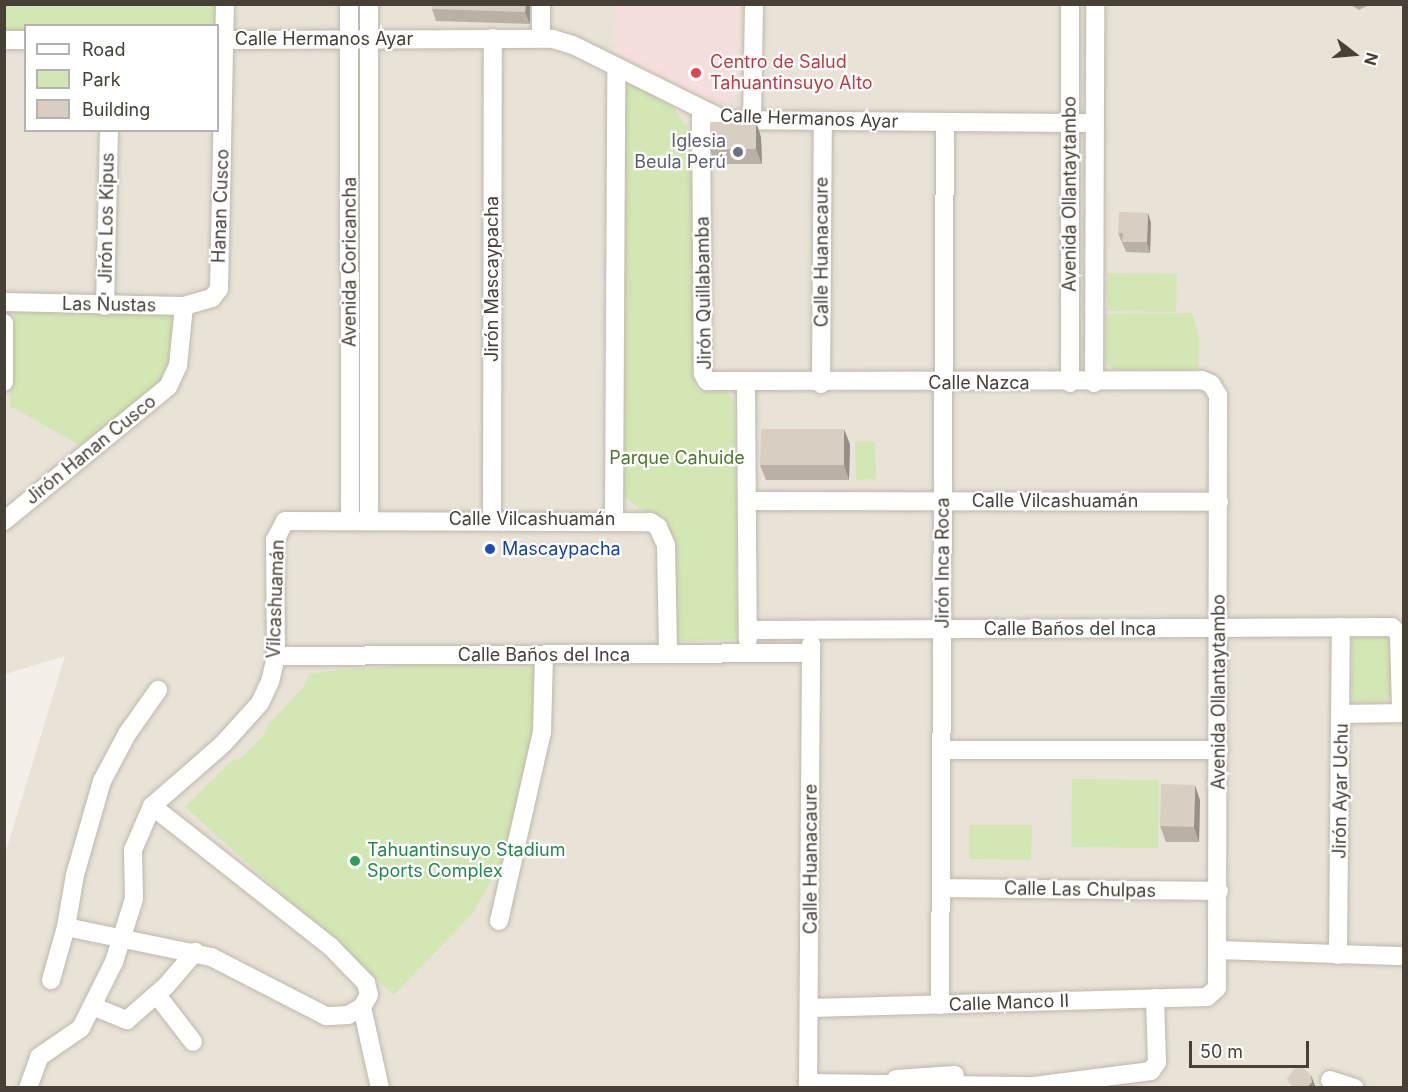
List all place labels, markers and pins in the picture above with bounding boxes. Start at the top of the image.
place label: Centro de Salud Tahuantinsuyo Alto [710,52,873,94]
marker: Centro de Salud Tahuantinsuyo Alto [687,64,705,82]
place label: Iglesia Beula Perú [634,131,726,174]
marker: Iglesia Beula Perú [731,145,745,159]
place label: Mascaypacha [502,538,621,560]
marker: Mascaypacha [483,542,497,556]
place label: Tahuantinsuyo Stadium Sports Complex [367,840,566,882]
marker: Tahuantinsuyo Stadium Sports Complex [348,854,362,868]

